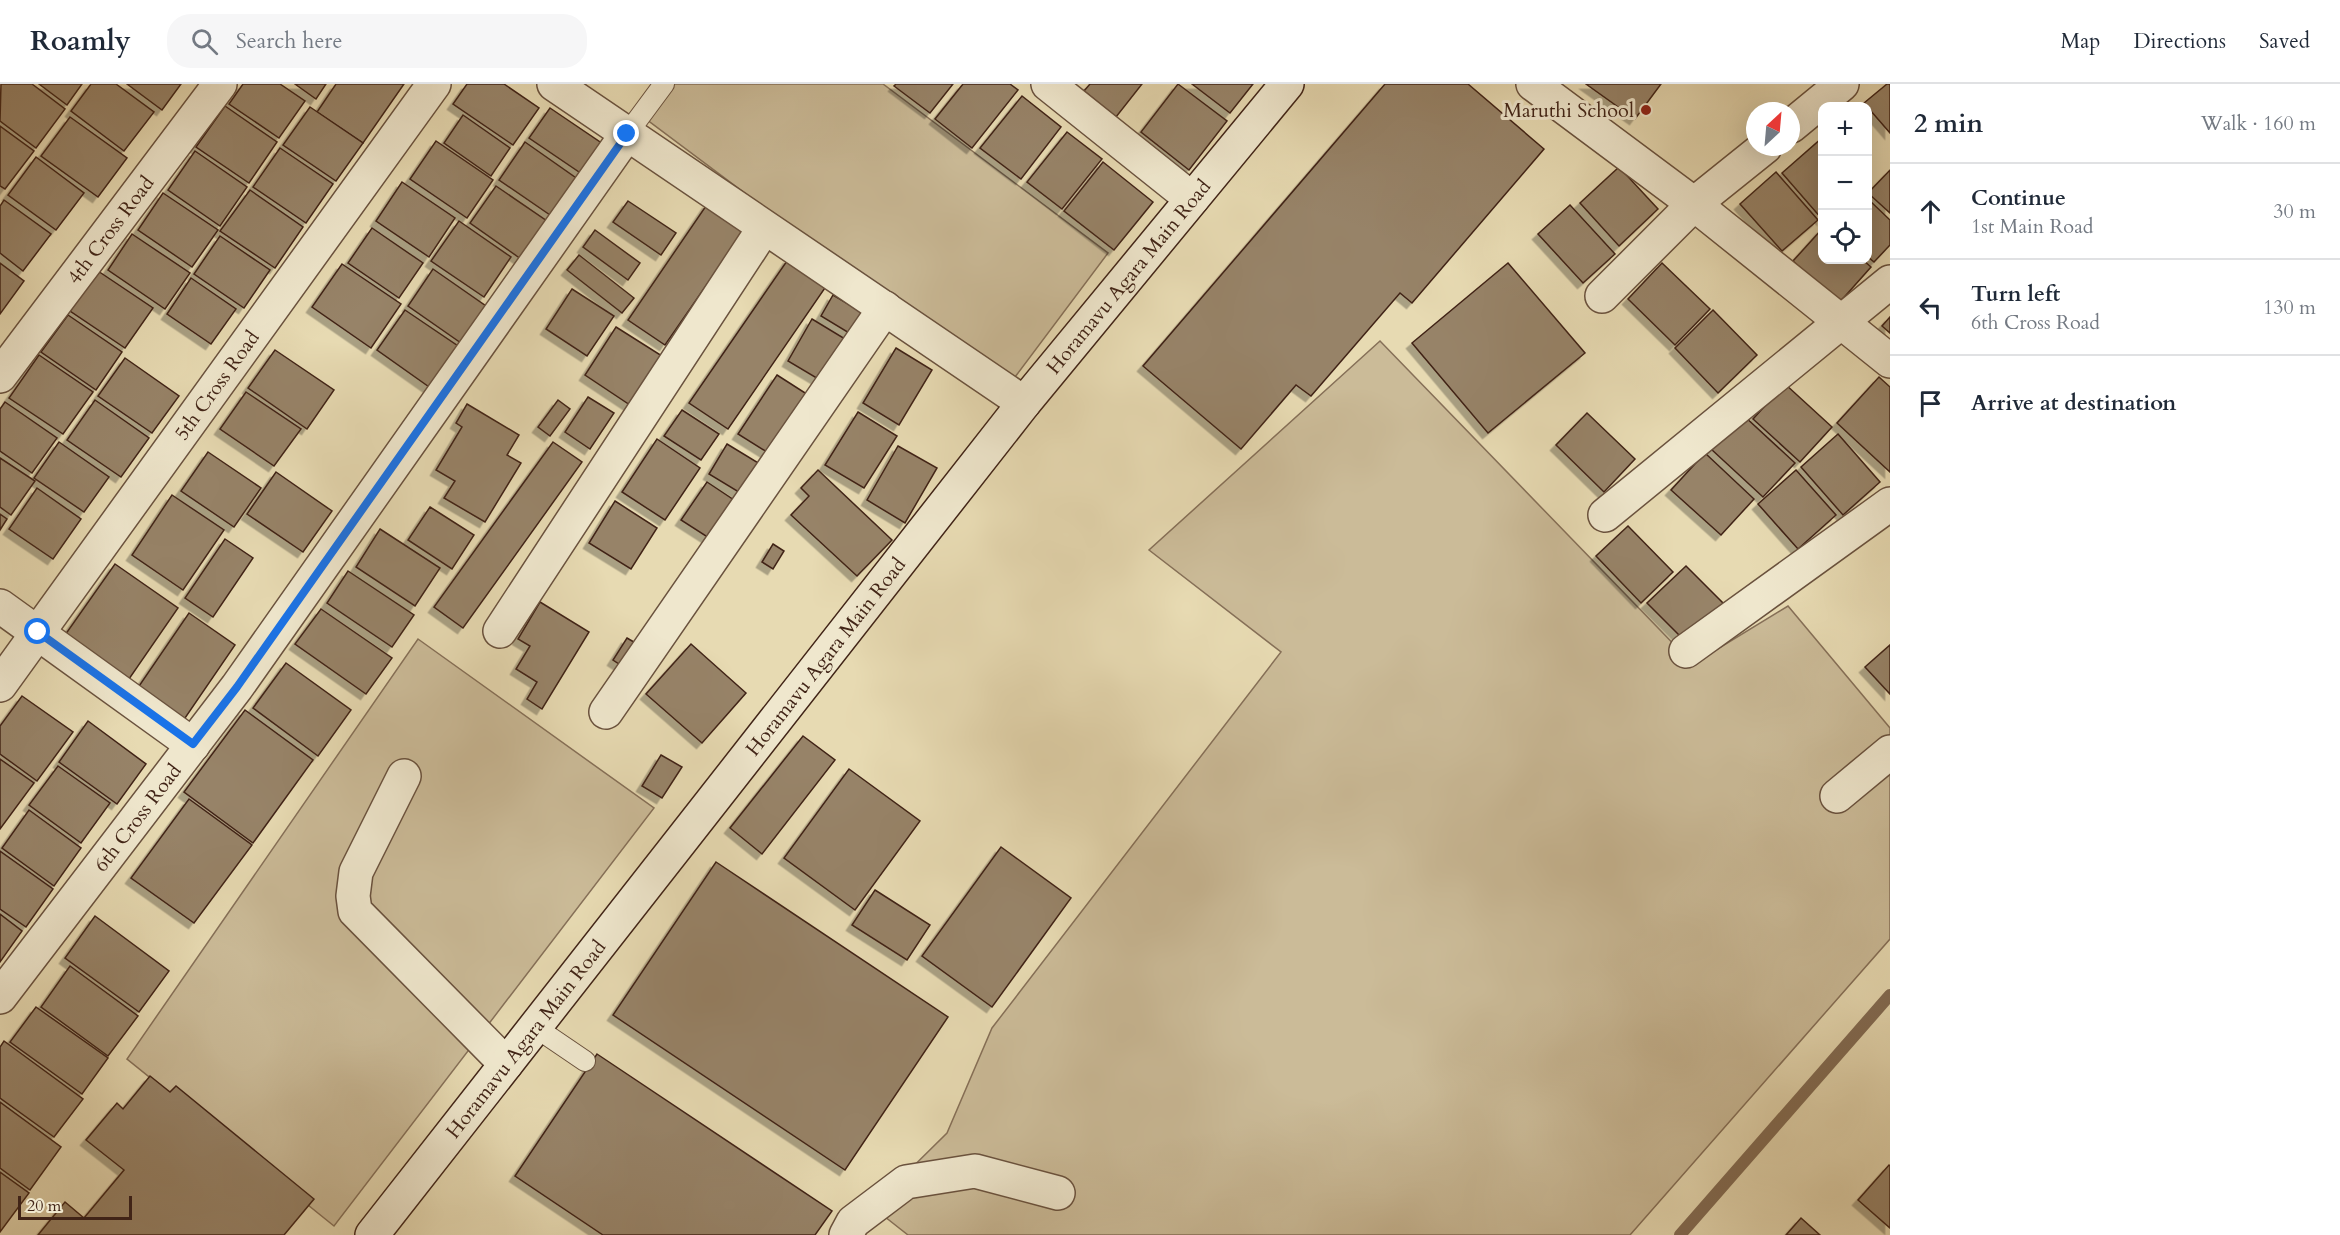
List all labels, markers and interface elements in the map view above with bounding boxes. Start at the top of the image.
search box [167,14,587,68]
text: Roamly [30,22,131,60]
icon: search [188,25,221,58]
text: Search here [236,26,342,56]
text: Map [2060,27,2100,56]
text: Directions [2133,27,2226,56]
text: Saved [2259,27,2310,56]
place label: Maruthi School [1503,97,1634,124]
north arrow [1746,102,1800,156]
map controls [1818,102,1872,264]
button: + [1818,102,1872,156]
marker: Maruthi School [1639,103,1653,117]
text: 2 min [1914,106,1983,141]
text: Walk · 160 m [2201,110,2316,137]
route end [613,120,639,146]
button: − [1818,156,1872,210]
street label: 4th Cross Road [60,170,160,290]
street label: Horamavu Agara Main Road [1040,173,1217,380]
text: Continue [1971,183,2066,213]
icon: ahead [1914,195,1947,228]
text: 30 m [2273,198,2316,225]
button: locate [1818,210,1872,264]
text: 1st Main Road [1971,213,2093,240]
text: Turn left [1971,279,2060,309]
icon: left [1914,291,1947,324]
text: 130 m [2263,294,2316,321]
text: 6th Cross Road [1971,309,2100,336]
street label: 5th Cross Road [168,325,266,445]
icon: arrive [1914,387,1947,420]
text: Arrive at destination [1971,388,2176,418]
street label: Horamavu Agara Main Road [739,552,912,761]
route start [24,618,50,644]
street label: 6th Cross Road [87,758,187,877]
street label: Horamavu Agara Main Road [439,934,612,1144]
scale bar [18,1193,132,1220]
text: 20 m [27,1195,61,1217]

